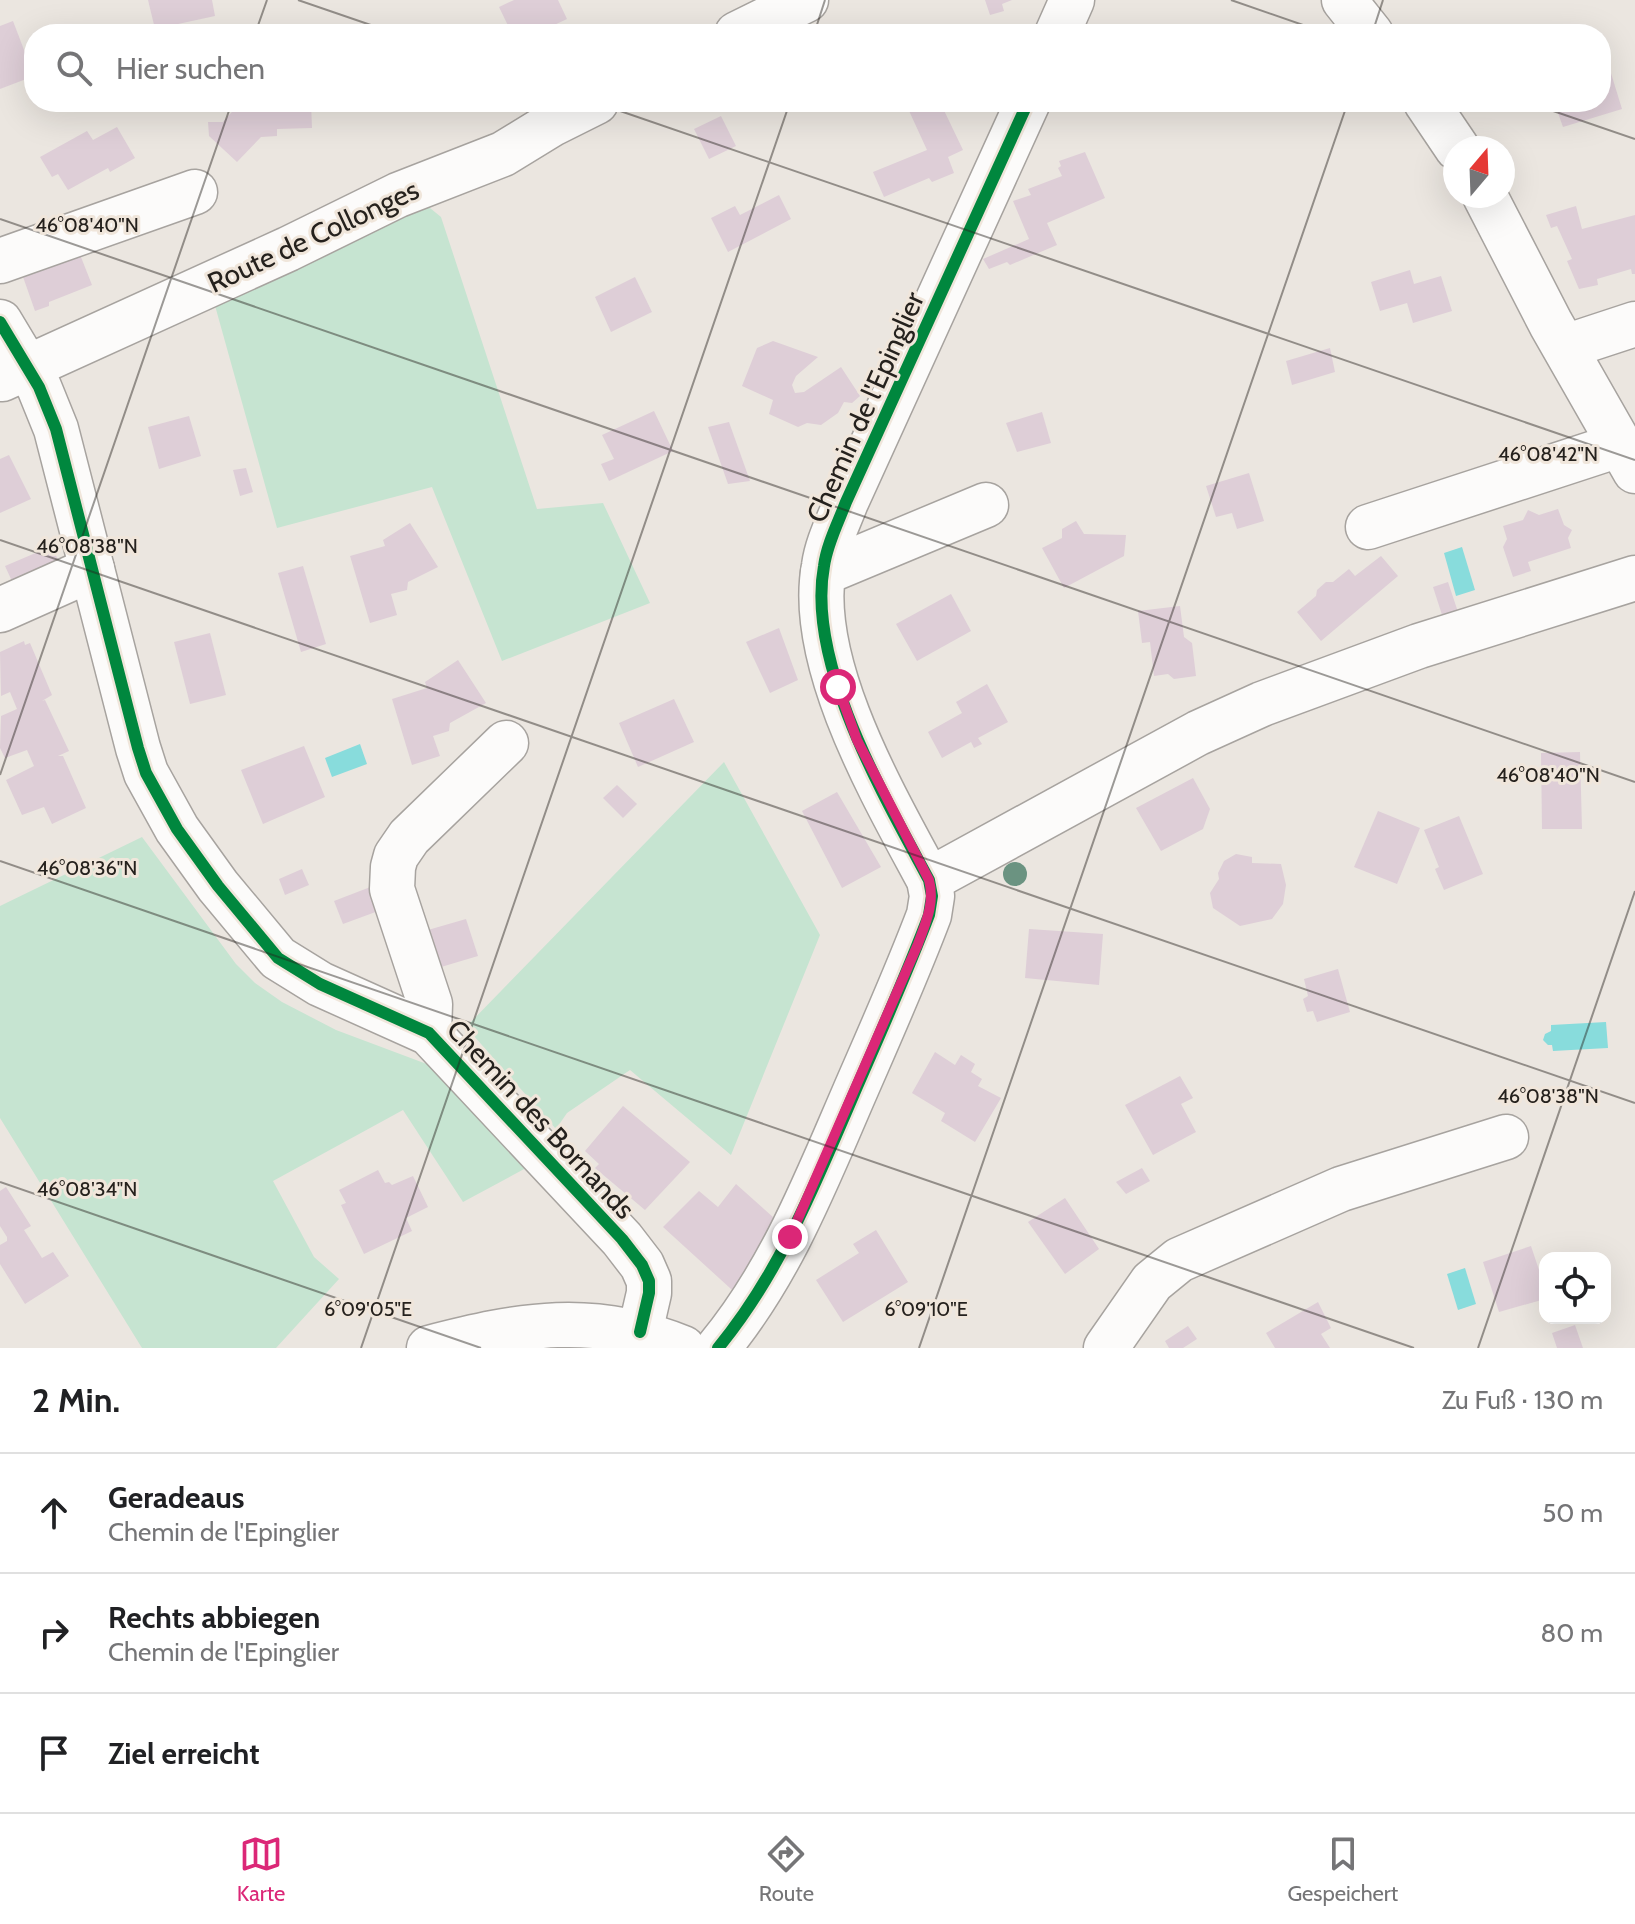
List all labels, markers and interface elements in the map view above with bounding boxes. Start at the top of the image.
search box [24,24,1611,112]
icon: search [52,46,96,90]
text: Hier suchen [116,50,265,87]
north arrow [1443,136,1515,208]
street label: Route de Collonges [202,172,424,300]
text: 46°08'40"N [35,213,139,237]
street label: Chemin de l'Epinglier [799,286,931,528]
text: 46°08'42"N [1498,442,1598,466]
text: 46°08'38"N [36,534,138,558]
route start [820,669,856,705]
text: 46°08'40"N [1496,763,1600,787]
text: 46°08'36"N [37,856,137,880]
street label: Chemin des Bornands [440,1012,642,1226]
text: 46°08'38"N [1497,1084,1599,1108]
text: 46°08'34"N [37,1177,137,1201]
route end [772,1219,808,1255]
map controls [1539,1252,1611,1324]
button: locate [1539,1252,1611,1324]
text: 6°09'05"E [324,1297,412,1321]
text: 6°09'10"E [884,1297,968,1321]
text: 2 Min. [32,1379,120,1421]
text: Zu Fuß · 130 m [1442,1384,1603,1416]
text: Geradeaus [108,1479,245,1516]
icon: ahead [32,1491,76,1535]
text: 50 m [1542,1497,1603,1529]
text: Chemin de l'Epinglier [108,1516,339,1548]
text: Rechts abbiegen [108,1599,320,1636]
icon: right [32,1611,76,1655]
text: 80 m [1540,1617,1603,1649]
text: Chemin de l'Epinglier [108,1636,339,1668]
icon: arrive [32,1731,76,1775]
text: Ziel erreicht [108,1735,259,1772]
tab: Karte [237,1832,285,1907]
tab: Route [759,1832,814,1907]
tab: Gespeichert [1287,1832,1398,1907]

